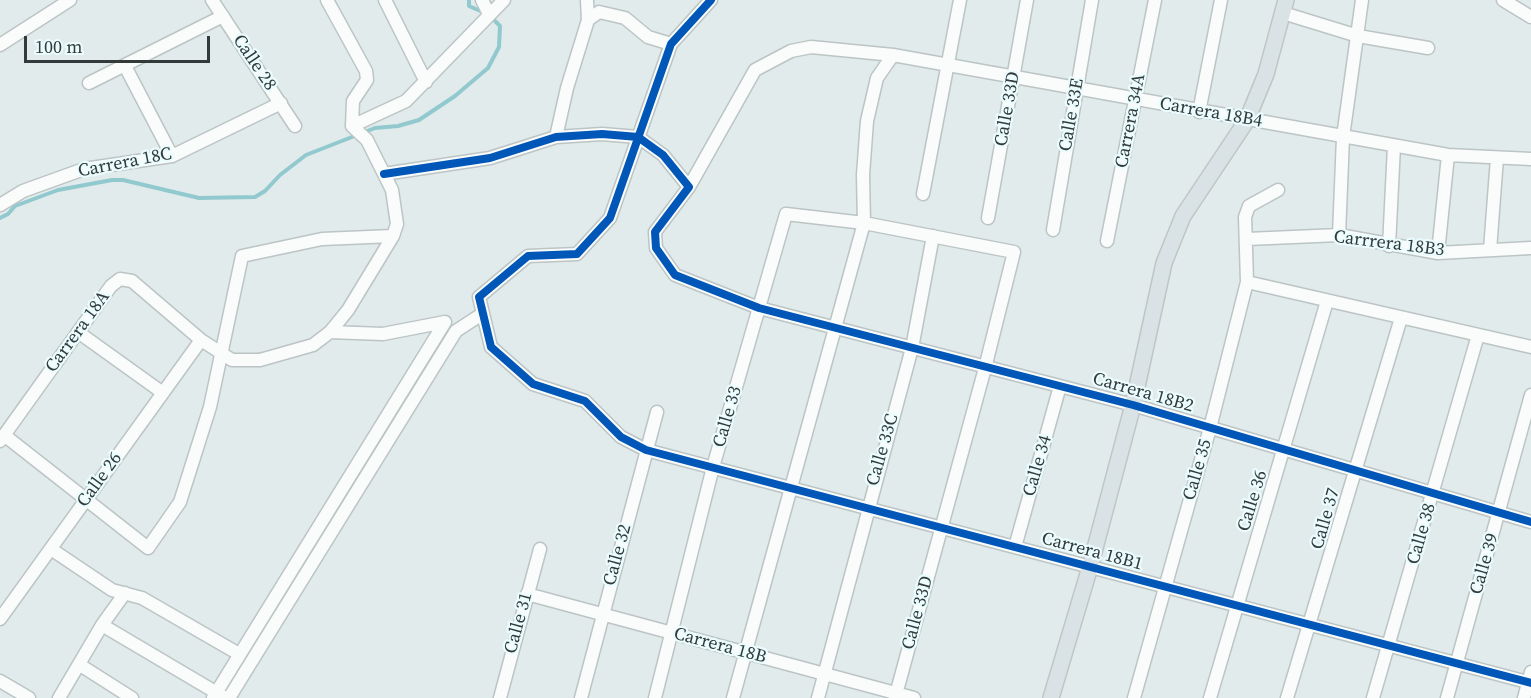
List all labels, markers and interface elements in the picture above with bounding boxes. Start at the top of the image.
scale bar [27,24,213,62]
street label: Calle 28 [228,31,280,95]
text: 100 m [35,34,82,59]
street label: Calle 33D [991,70,1025,148]
street label: Carrera 34A [1111,72,1151,170]
street label: Calle 33E [1055,77,1089,153]
street label: Carrera 18B4 [1158,93,1264,133]
street label: Carrera 18C [76,143,174,183]
street label: Carrrera 18B3 [1332,226,1446,262]
street label: Carrera 18A [41,287,115,377]
street label: Carrera 18B2 [1090,368,1196,418]
street label: Calle 33 [709,384,747,450]
street label: Calle 33C [862,411,904,489]
street label: Calle 34 [1019,433,1057,499]
street label: Calle 35 [1179,437,1217,503]
street label: Calle 26 [73,448,127,512]
street label: Calle 36 [1234,468,1272,534]
street label: Calle 37 [1307,486,1345,552]
street label: Calle 38 [1403,501,1441,567]
street label: Calle 32 [599,522,637,588]
street label: Carrera 18B1 [1039,528,1145,576]
street label: Calle 39 [1466,531,1504,597]
street label: Calle 33D [898,574,938,652]
street label: Calle 31 [500,590,538,656]
street label: Carrera 18B [671,623,769,669]

